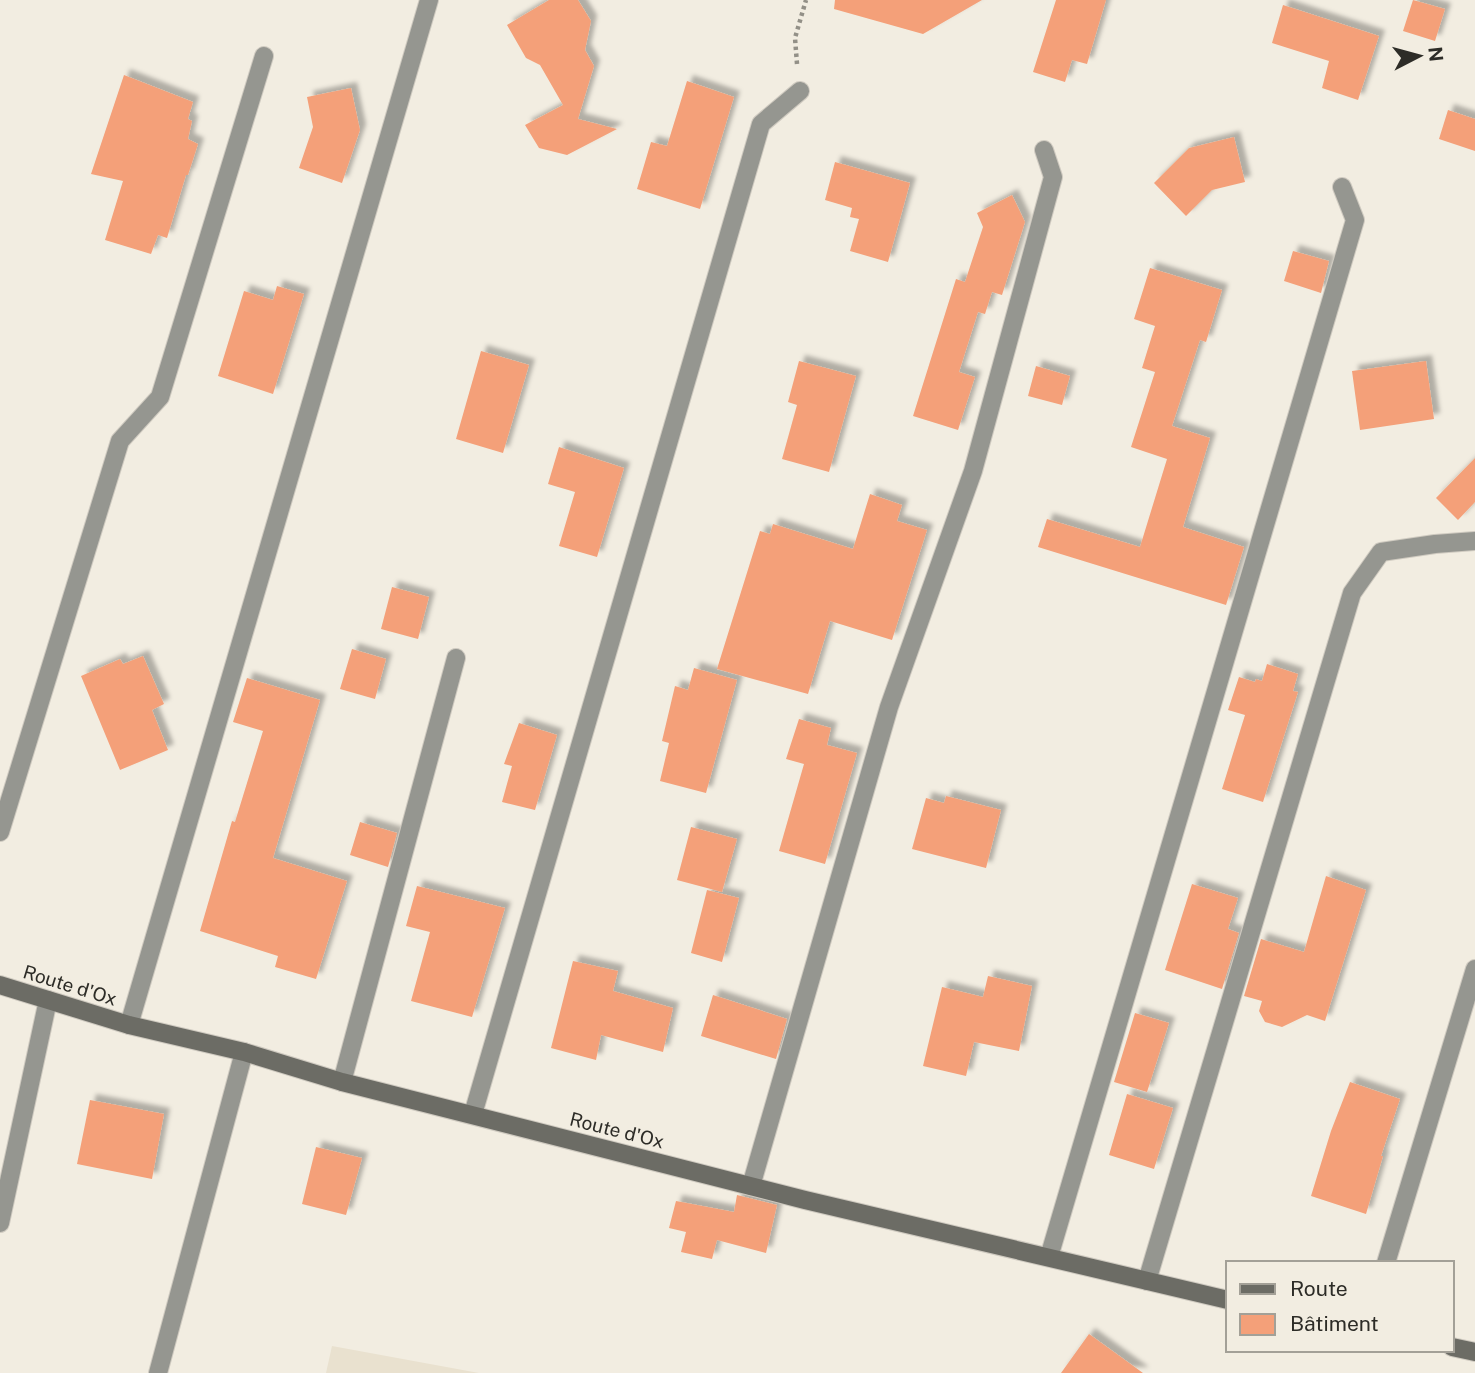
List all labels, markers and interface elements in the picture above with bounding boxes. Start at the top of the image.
north arrow [1384,21,1454,91]
text: N [1424,46,1448,63]
street label: Route d'Ox [21,960,120,1010]
street label: Route d'Ox [567,1108,667,1152]
legend [1226,1261,1454,1352]
text: Route [1290,1276,1348,1301]
text: Bâtiment [1290,1311,1379,1336]

